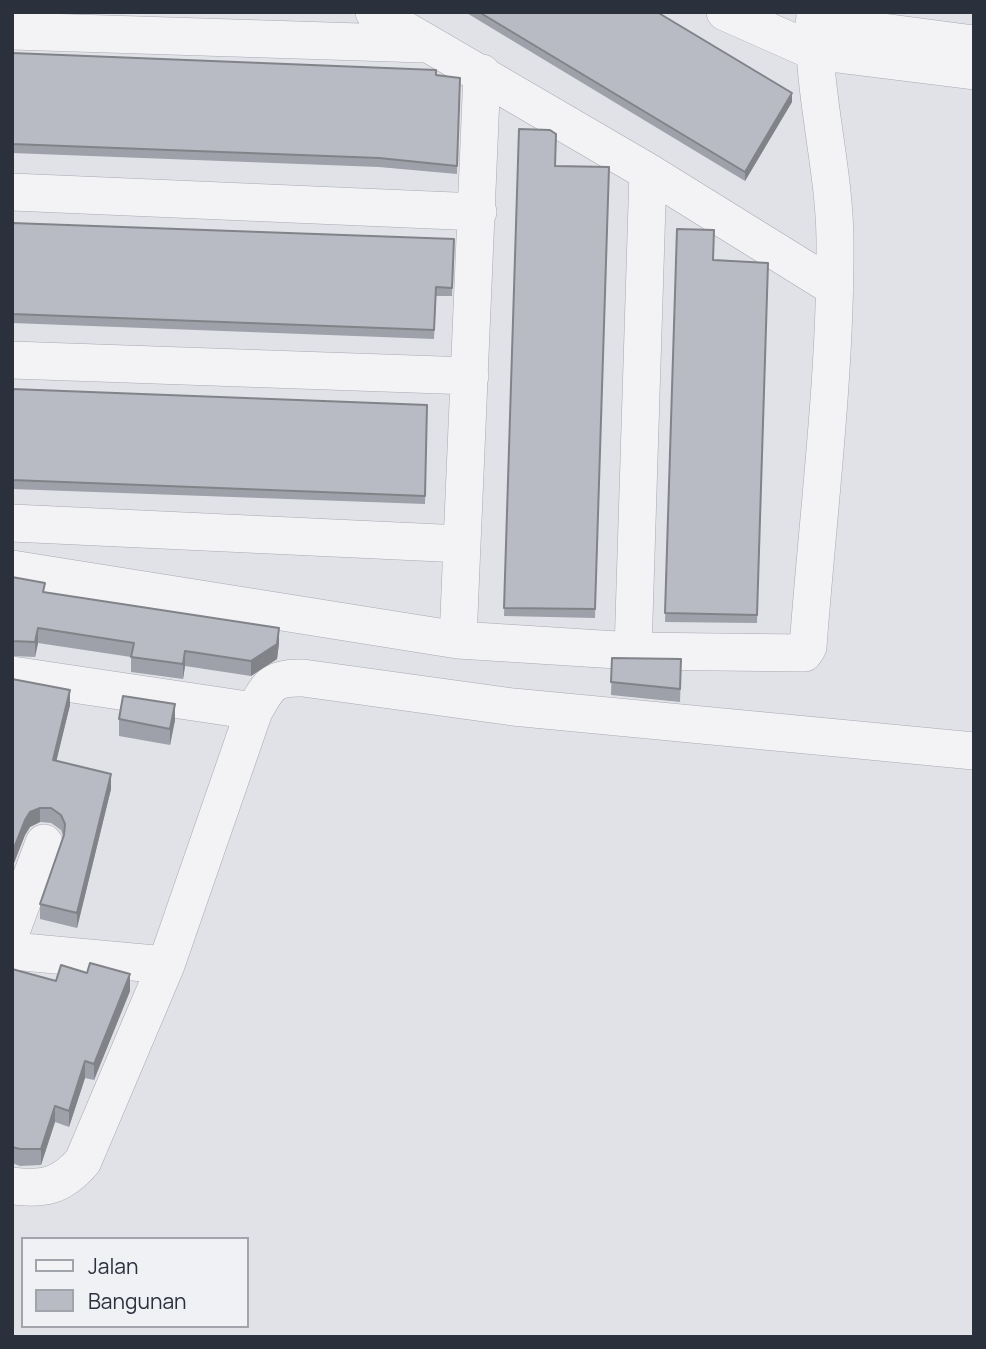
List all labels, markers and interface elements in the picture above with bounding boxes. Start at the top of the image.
legend [21,1237,248,1328]
text: Jalan [88,1252,138,1280]
text: Bangunan [88,1287,187,1315]

